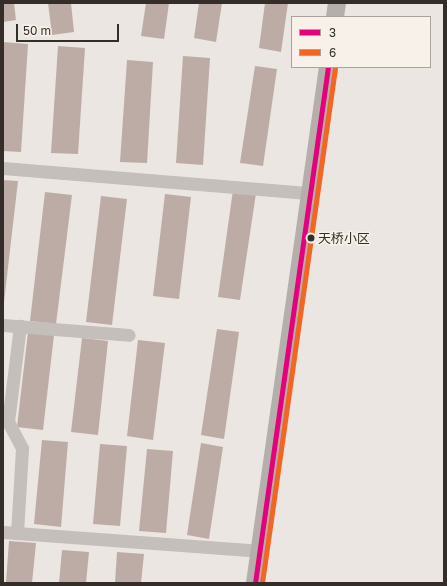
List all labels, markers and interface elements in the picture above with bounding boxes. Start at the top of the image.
scale bar [18,16,121,42]
legend [291,16,431,68]
text: 50 m [23,23,51,38]
text: 3 [329,25,336,40]
text: 6 [329,45,336,60]
place label: 天桥小区 [318,230,370,246]
marker: 天桥小区 [306,233,316,243]

